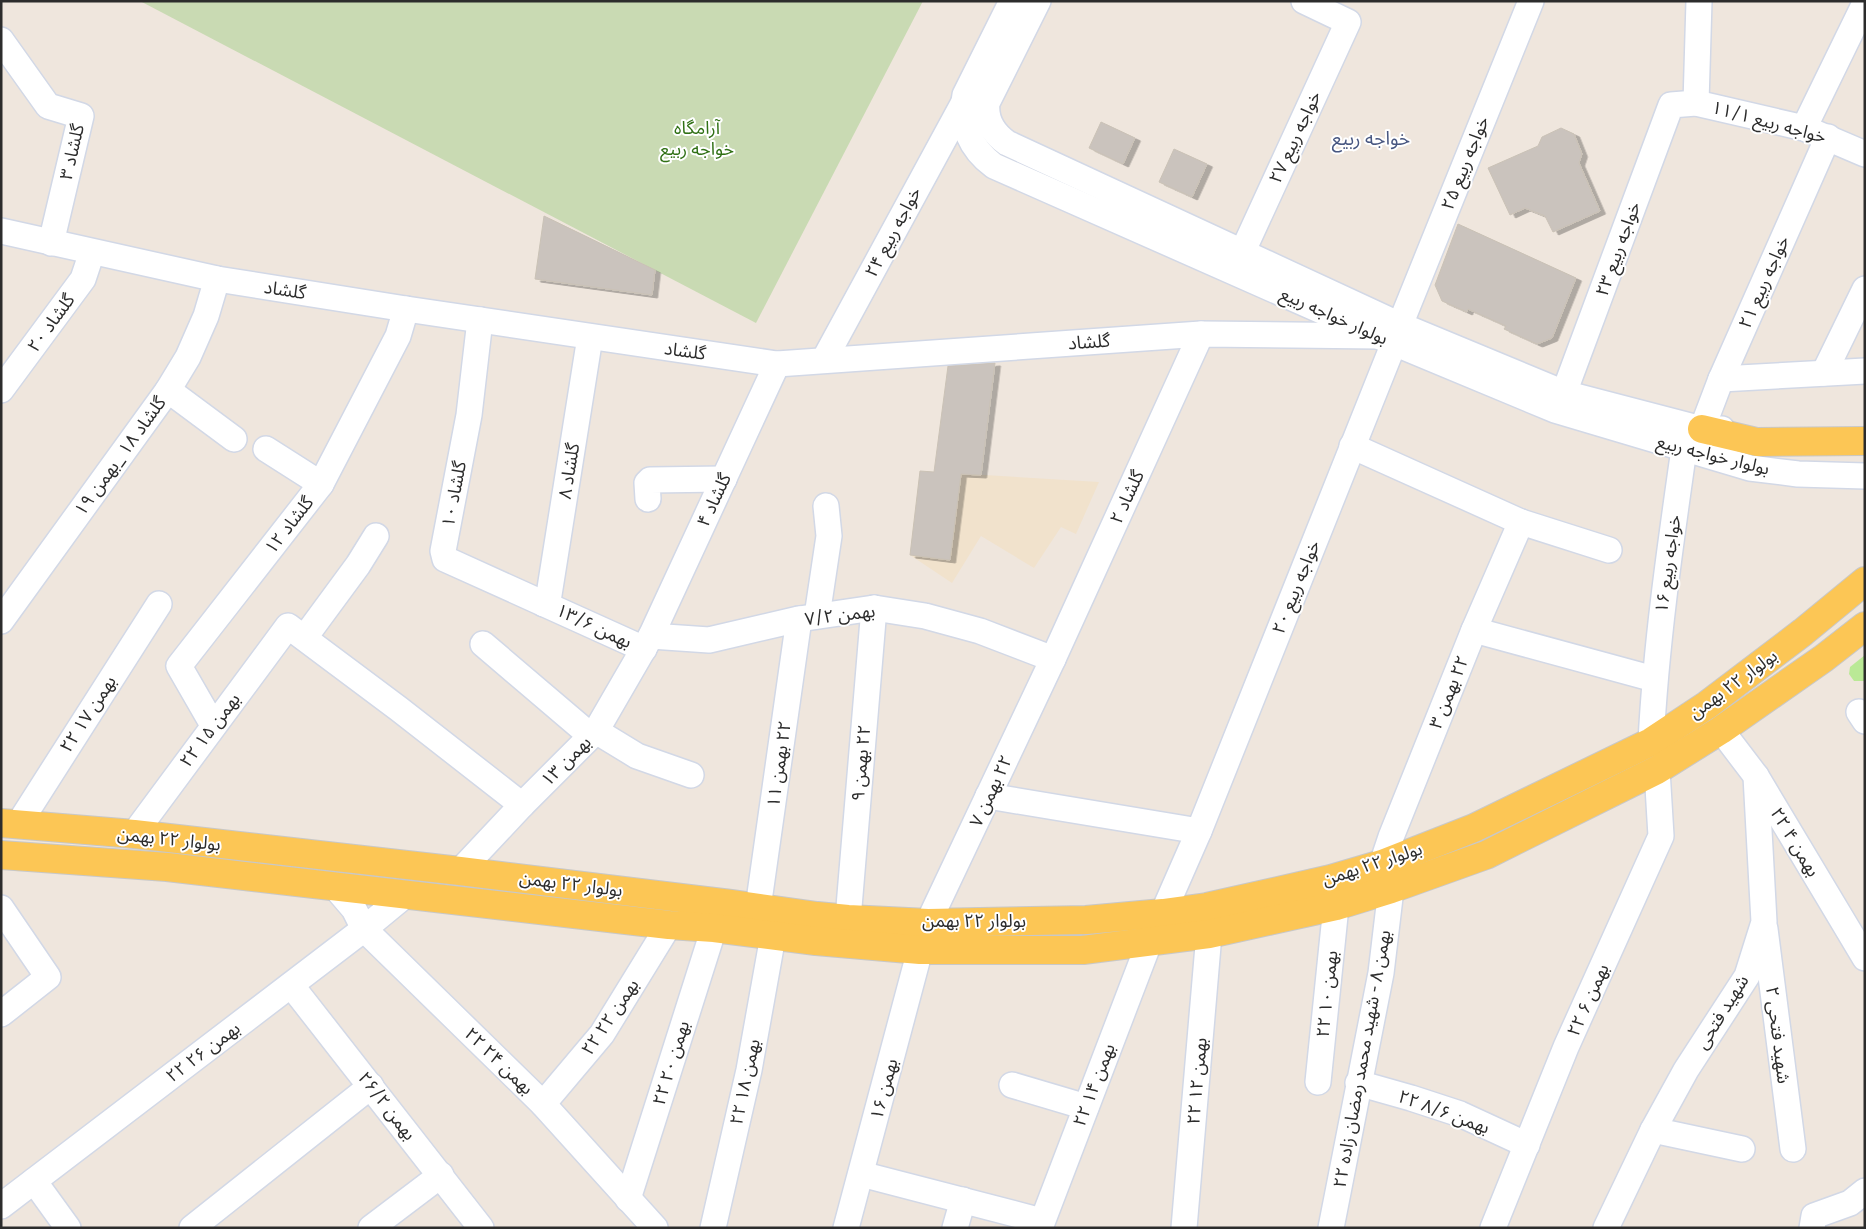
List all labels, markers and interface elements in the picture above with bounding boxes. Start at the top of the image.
street label: خواجه ربیع ۲۷ [1264,88,1329,188]
street label: خواجه ربیع ۱۱/۱ [1709,96,1829,151]
street label: خواجه ربیع ۲۵ [1436,113,1497,214]
park label: آرامگاه خواجه ربیع [660,117,734,163]
street label: گلشاد ۳ [55,121,89,182]
district label: خواجه ربیع [1332,127,1410,153]
street label: خواجه ربیع ۲۴ [860,183,929,282]
street label: خواجه ربیع ۲۳ [1591,199,1648,300]
street label: خواجه ربیع ۲۱ [1734,232,1797,333]
street label: گلشاد [263,276,308,304]
street label: بولوار خواجه ربیع [1275,282,1391,352]
street label: گلشاد ۲۰ [22,289,80,356]
street label: گلشاد [1067,330,1111,354]
street label: گلشاد [663,337,708,365]
street label: گلشاد ۱۸ _بهمن ۱۹ [69,392,171,520]
street label: بولوار خواجه ربیع [1653,430,1772,483]
street label: گلشاد ۸ [554,441,584,501]
street label: گلشاد ۱۰ [437,459,471,529]
street label: گلشاد ۲ [1105,466,1149,527]
street label: گلشاد ۴ [692,469,736,530]
street label: گلشاد ۱۲ [260,491,319,558]
street label: خواجه ربیع ۱۶ [1650,513,1689,615]
street label: خواجه ربیع ۲۰ [1267,537,1328,638]
street label: بهمن ۱۳/۶ [553,599,635,653]
street label: بهمن ۷/۲ [804,600,876,630]
street label: بولوار ۲۲ بهمن [1684,645,1782,723]
street label: ٢٢ بهمن ۳ [1424,652,1474,732]
street label: ۲۲ بهمن ۱۷ [55,671,121,757]
street label: ۲۲ بهمن ۱۵ [175,689,245,771]
street label: ٢٢ بهمن ١١ [762,719,796,809]
street label: ٢٢ بهمن ۹ [847,724,875,802]
street label: بهمن ۱۳ [536,731,596,791]
street label: ٢٢ بهمن ٧ [965,752,1017,830]
street label: ۲۲ بهمن ۴ [1766,803,1824,881]
street label: بولوار ۲۲ بهمن [116,823,222,855]
street label: بولوار ۲۲ بهمن [1319,837,1425,891]
street label: بولوار ۲۲ بهمن [518,867,624,901]
street label: بولوار ۲۲ بهمن [922,910,1026,932]
street label: ۲۲ بهمن ۸ - شهید محمد رمضان زاده [1328,928,1396,1190]
street label: ۲۲ بهمن ۱۰ [1312,950,1342,1038]
street label: ۲۲ بهمن ۶ [1562,960,1614,1040]
street label: شهید فتحی [1691,971,1753,1053]
street label: ۲۲ بهمن ۲۲ [577,975,643,1059]
street label: شهید فتحی ۲ [1761,985,1795,1085]
street label: ۲۲ بهمن ۲۶ [162,1017,244,1087]
street label: ۲۲ بهمن ۲۰ [648,1018,694,1108]
street label: ۲۲ بهمن ۲۴ [460,1023,538,1099]
street label: ۲۲ بهمن ۱۸ [725,1037,765,1127]
street label: ۲۲ بهمن ۱۲ [1182,1037,1212,1125]
street label: ۲۲ بهمن ۱۴ [1068,1040,1120,1130]
street label: بهمن ۱۶ [865,1056,903,1122]
street label: بهمن ۲۶/۲ [353,1067,421,1145]
street label: ۲۲ بهمن ۸/۶ [1395,1085,1493,1139]

